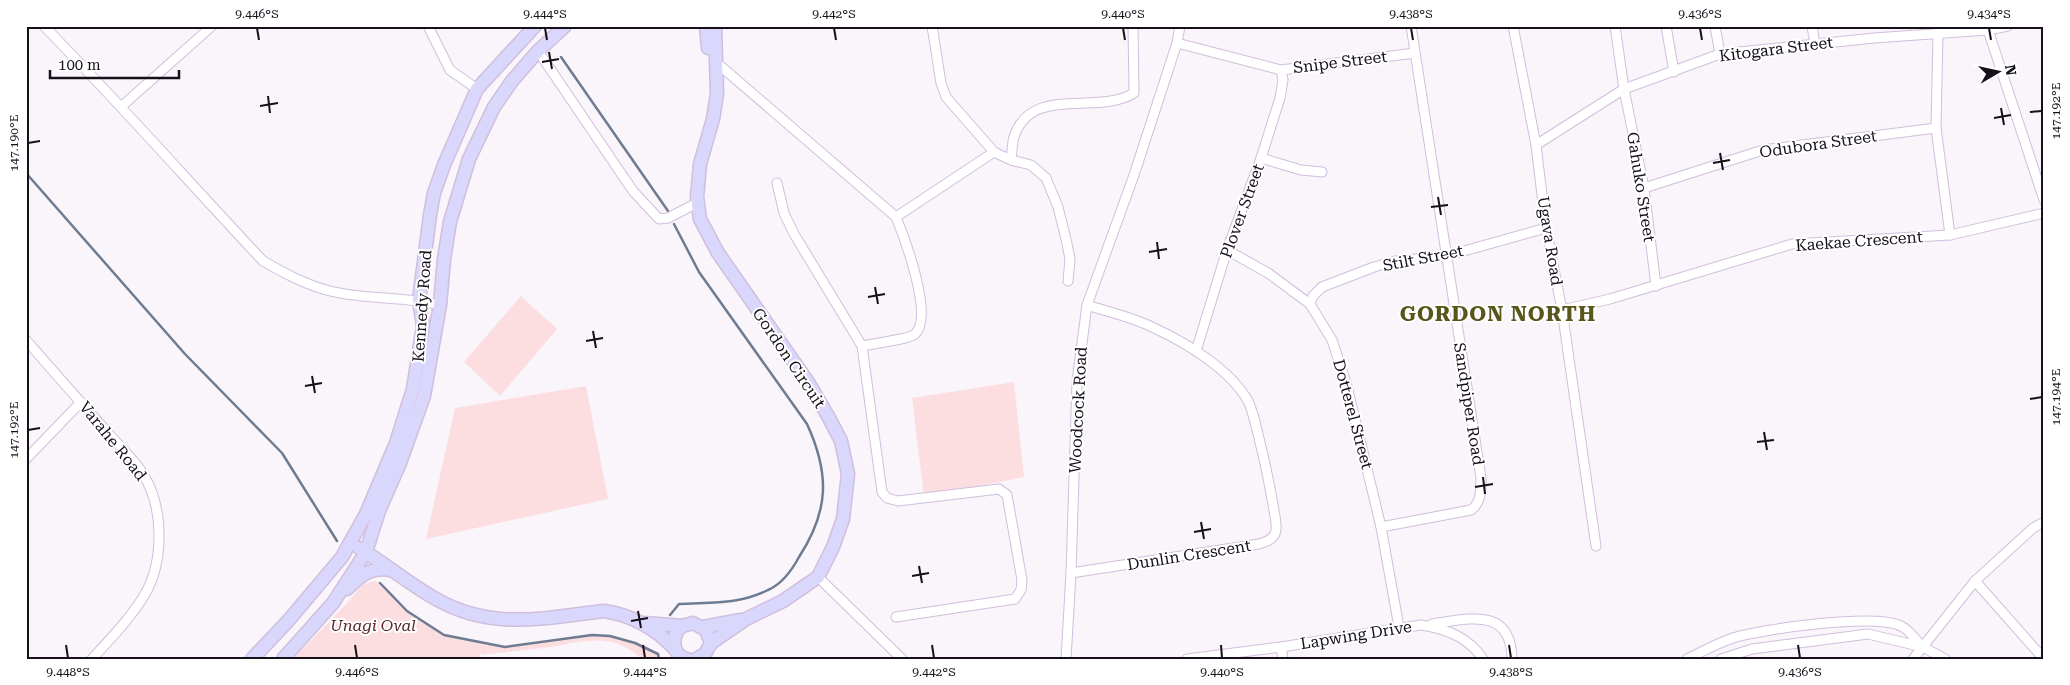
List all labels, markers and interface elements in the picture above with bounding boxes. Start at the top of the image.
text: 9.446°S [235,7,279,21]
text: 9.444°S [523,7,567,21]
text: 9.442°S [812,7,856,21]
text: 9.440°S [1101,7,1145,21]
text: 9.438°S [1389,7,1433,21]
text: 9.436°S [1678,7,1722,21]
text: 9.434°S [1967,7,2011,21]
street label: Kitogara Street [1718,33,1834,65]
street label: Snipe Street [1292,47,1388,77]
scale bar [50,48,179,80]
north arrow [1972,48,2022,98]
text: 100 m [58,56,101,74]
text: N [2002,63,2020,77]
text: 147.192°E [2049,83,2063,139]
text: 147.190°E [7,115,21,171]
street label: Odubora Street [1758,126,1878,162]
street label: Gahuko Street [1623,131,1659,243]
street label: Plover Street [1216,161,1268,261]
street label: Ugava Road [1534,195,1566,287]
street label: Kaekae Crescent [1795,227,1923,255]
street label: Stilt Street [1381,241,1465,275]
street label: Kennedy Road [409,249,435,363]
district label: GORDON NORTH [1400,302,1596,326]
street label: Gordon Circuit [749,304,829,412]
street label: Sandpiper Road [1450,341,1488,467]
street label: Woodcock Road [1065,346,1091,474]
street label: Dotterel Street [1329,357,1377,471]
text: 147.194°E [2049,369,2063,425]
street label: Varahe Road [75,398,151,484]
text: 147.192°E [7,402,21,458]
street label: Dunlin Crescent [1126,536,1252,574]
park label: Unagi Oval [330,616,416,635]
street label: Lapwing Drive [1299,617,1413,653]
text: 9.448°S [46,665,90,679]
text: 9.446°S [335,665,379,679]
text: 9.444°S [623,665,667,679]
text: 9.442°S [912,665,956,679]
text: 9.440°S [1200,665,1244,679]
text: 9.438°S [1489,665,1533,679]
text: 9.436°S [1778,665,1822,679]

